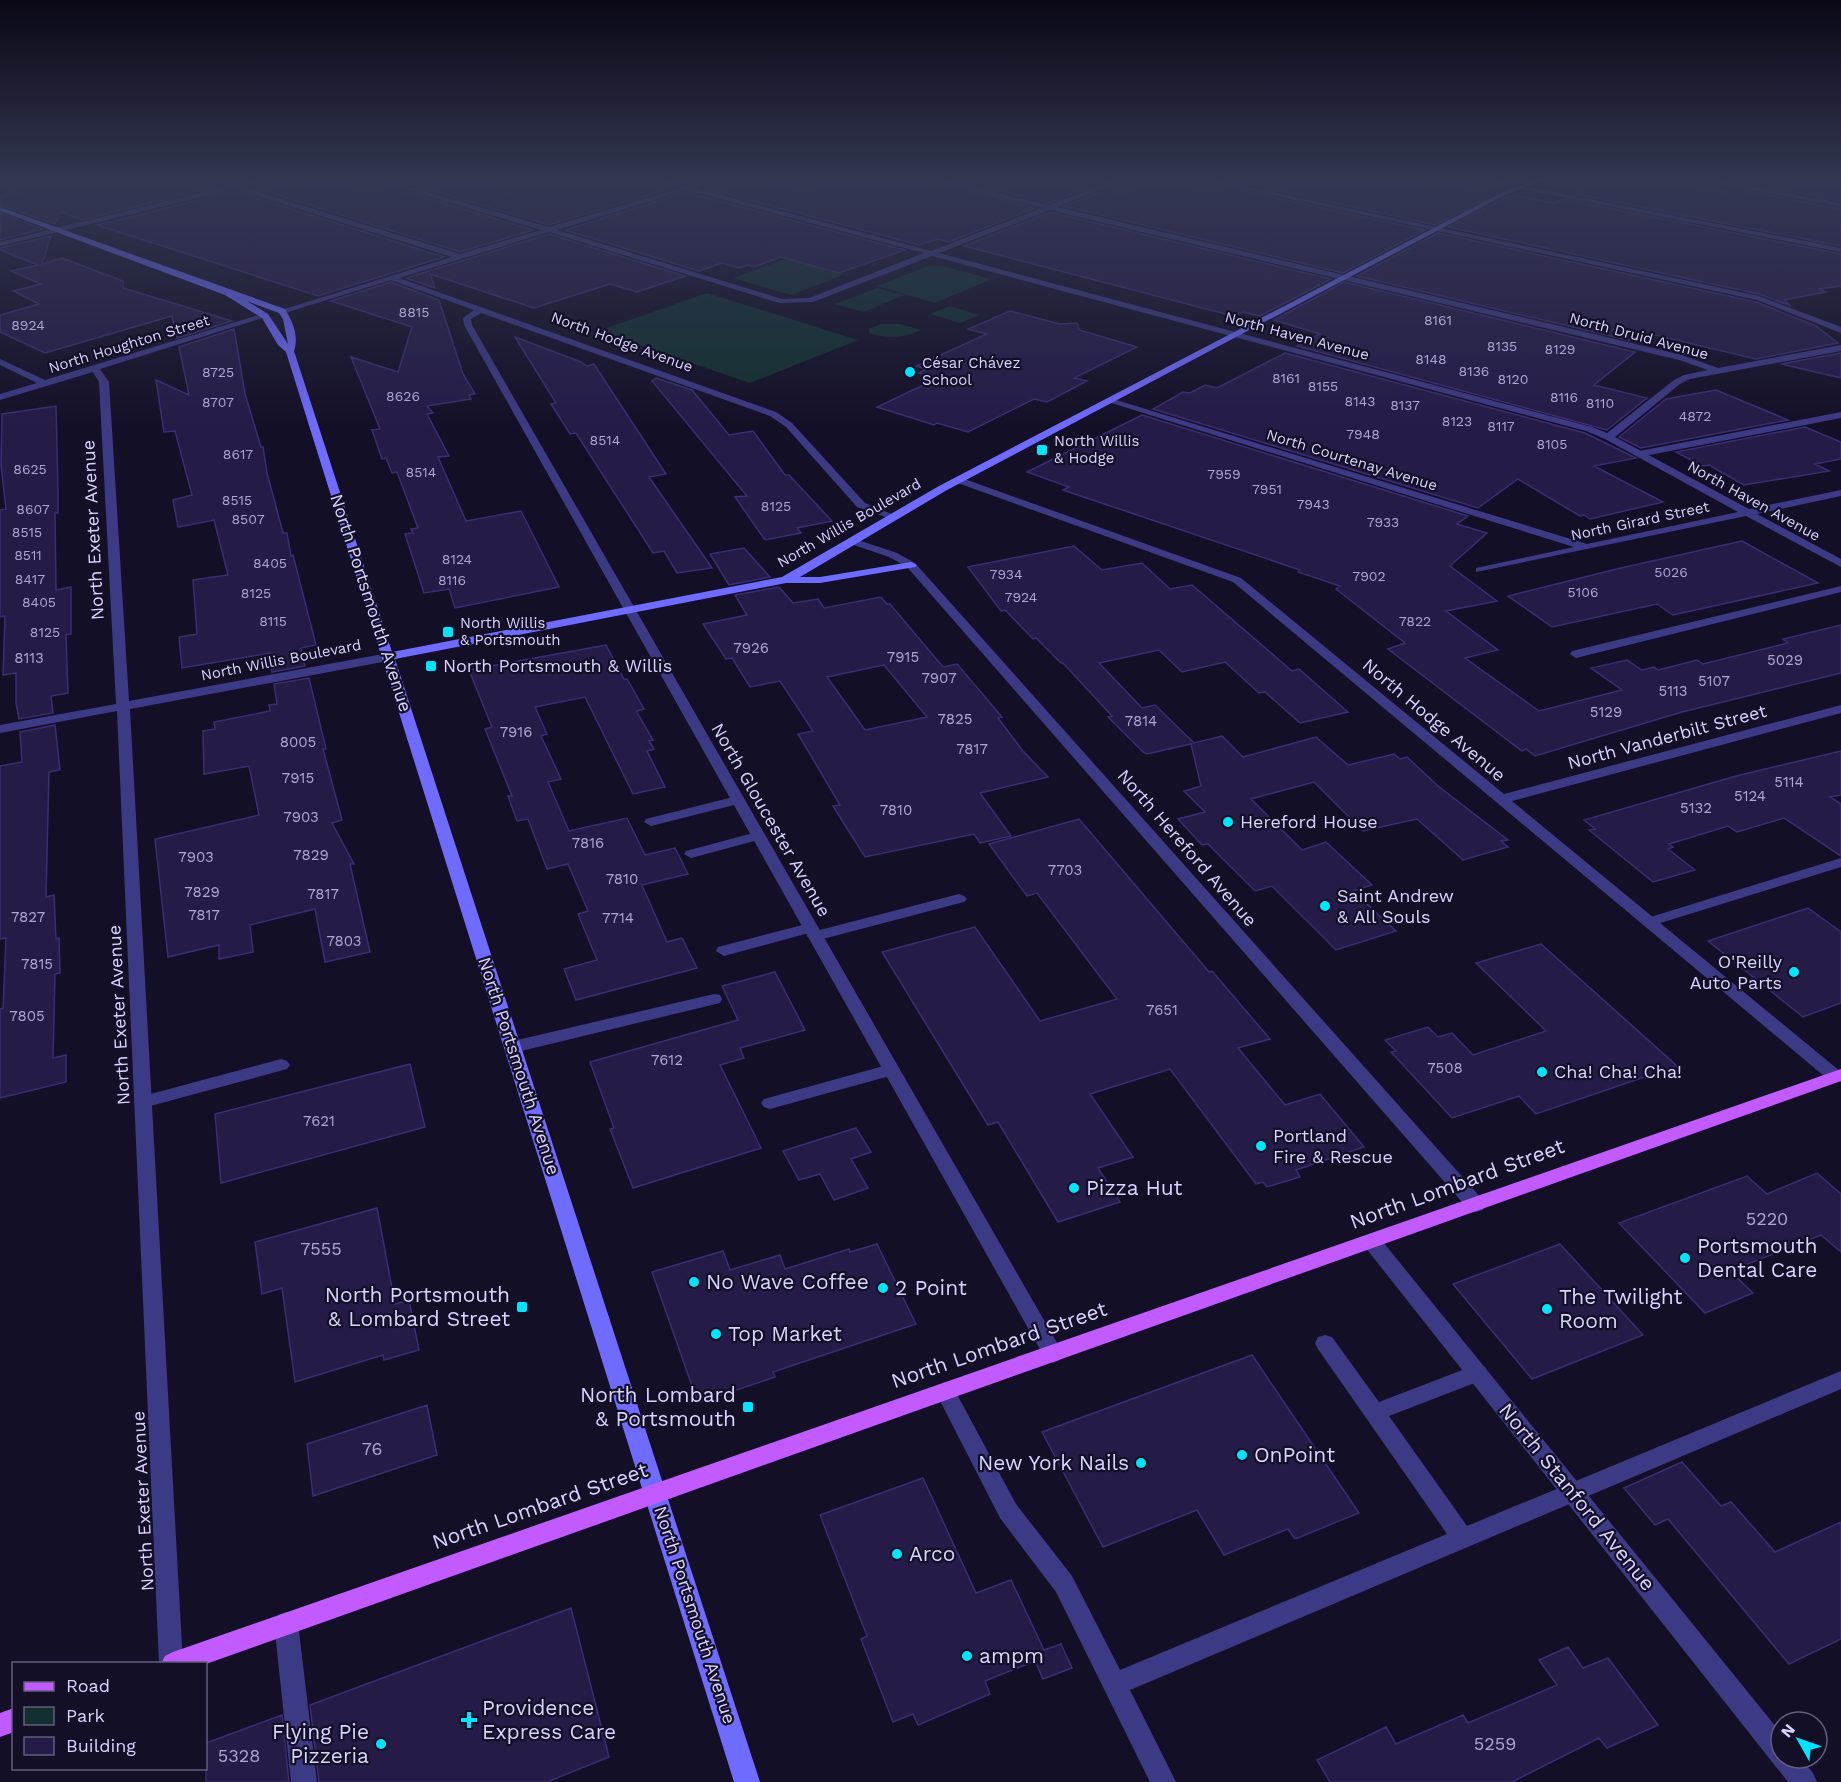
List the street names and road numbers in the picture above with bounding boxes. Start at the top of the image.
street label: North Hodge Avenue [549,308,695,376]
street label: North Haven Avenue [1223,308,1371,364]
street label: North Druid Avenue [1567,309,1711,363]
street label: North Houghton Street [46,311,212,377]
street label: North Courtenay Avenue [1264,425,1440,495]
street label: North Exeter Avenue [77,439,108,621]
street label: North Haven Avenue [1685,457,1823,545]
street label: North Willis Boulevard [774,474,924,572]
street label: North Portsmouth Avenue [326,491,417,714]
street label: North Girard Street [1569,497,1712,544]
street label: North Willis Boulevard [199,636,363,684]
street label: North Hodge Avenue [1359,654,1510,785]
street label: North Vanderbilt Street [1565,700,1769,773]
street label: North Gloucester Avenue [707,719,835,920]
street label: North Hereford Avenue [1113,765,1261,931]
street label: North Exeter Avenue [103,924,134,1106]
street label: North Portsmouth Avenue [474,954,565,1177]
street label: North Lombard Street [1346,1133,1568,1234]
street label: North Lombard Street [888,1296,1110,1393]
street label: North Stanford Avenue [1494,1398,1661,1596]
street label: North Exeter Avenue [127,1410,158,1592]
street label: North Lombard Street [429,1457,651,1554]
street label: North Portsmouth Avenue [650,1503,741,1726]

